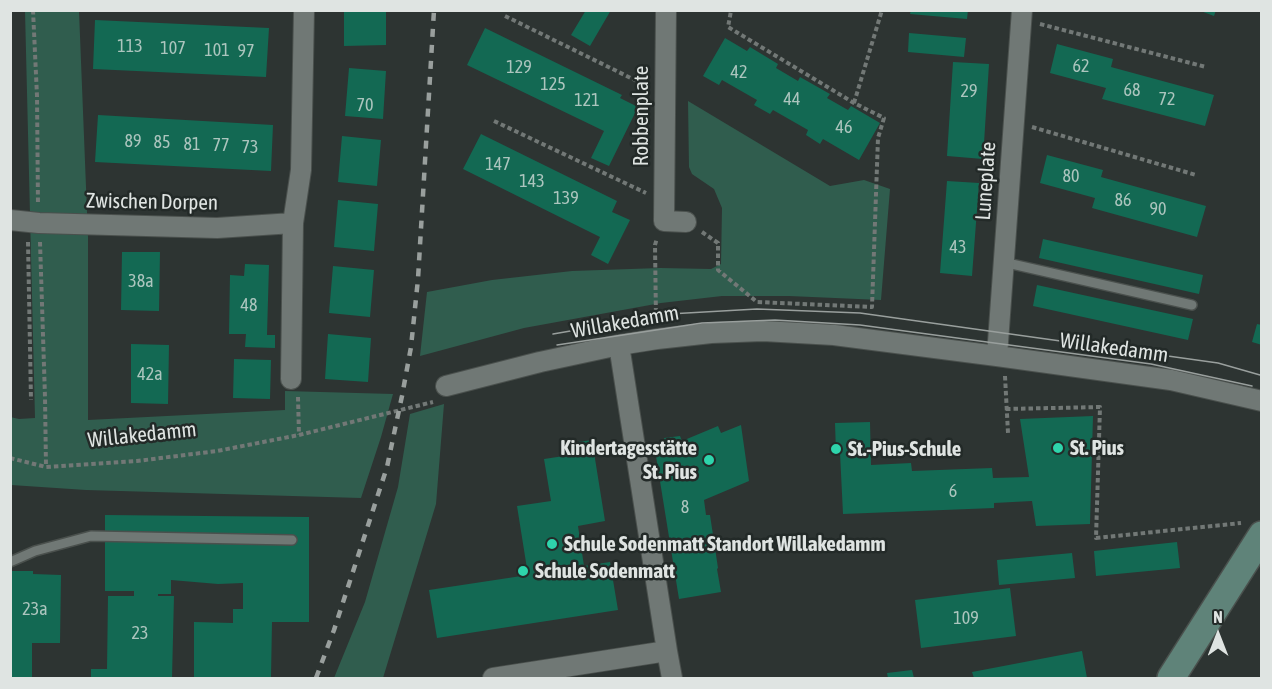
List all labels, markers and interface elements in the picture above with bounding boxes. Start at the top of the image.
house number: 113 [117,35,143,57]
house number: 107 [160,37,186,59]
house number: 101 [204,39,230,61]
house number: 97 [238,40,254,62]
house number: 62 [1073,55,1089,77]
house number: 129 [506,56,532,78]
house number: 42 [731,61,747,83]
street label: Robbenplate [628,66,654,166]
house number: 125 [540,73,566,95]
house number: 68 [1124,79,1140,101]
house number: 29 [961,80,977,102]
house number: 44 [784,88,800,110]
house number: 72 [1159,88,1175,110]
house number: 121 [574,89,600,111]
house number: 70 [357,94,373,116]
house number: 46 [836,116,852,138]
house number: 89 [125,130,141,152]
house number: 85 [154,131,170,153]
house number: 81 [184,133,200,155]
house number: 77 [213,134,229,156]
house number: 73 [242,136,258,158]
street label: Luneplate [971,141,1001,221]
house number: 147 [485,153,511,175]
house number: 80 [1063,165,1079,187]
house number: 143 [519,170,545,192]
house number: 139 [553,187,579,209]
street label: Zwischen Dorpen [86,188,218,216]
house number: 86 [1115,189,1131,211]
house number: 90 [1150,198,1166,220]
house number: 43 [950,236,966,258]
house number: 38a [128,270,154,292]
house number: 48 [241,294,257,316]
street label: Willakedamm [569,300,681,344]
street label: Willakedamm [1058,328,1170,368]
house number: 42a [137,363,163,385]
street label: Willakedamm [86,417,198,453]
place label: Kindertagesstätte St. Pius [560,435,697,485]
place label: St. Pius [1070,435,1124,461]
place label: St.-Pius-Schule [848,436,961,462]
marker: St. Pius [1051,441,1065,455]
marker: St.-Pius-Schule [829,442,843,456]
marker: Kindertagesstätte St. Pius [702,453,716,467]
house number: 6 [949,480,957,502]
house number: 8 [681,496,689,518]
place label: Schule Sodenmatt Standort Willakedamm [564,531,886,557]
marker: Schule Sodenmatt Standort Willakedamm [545,537,559,551]
place label: Schule Sodenmatt [535,558,675,584]
marker: Schule Sodenmatt [516,564,530,578]
house number: 23a [22,598,48,620]
north arrow [1188,605,1248,665]
house number: 109 [953,607,979,629]
text: N [1213,608,1223,626]
house number: 23 [132,622,148,644]

